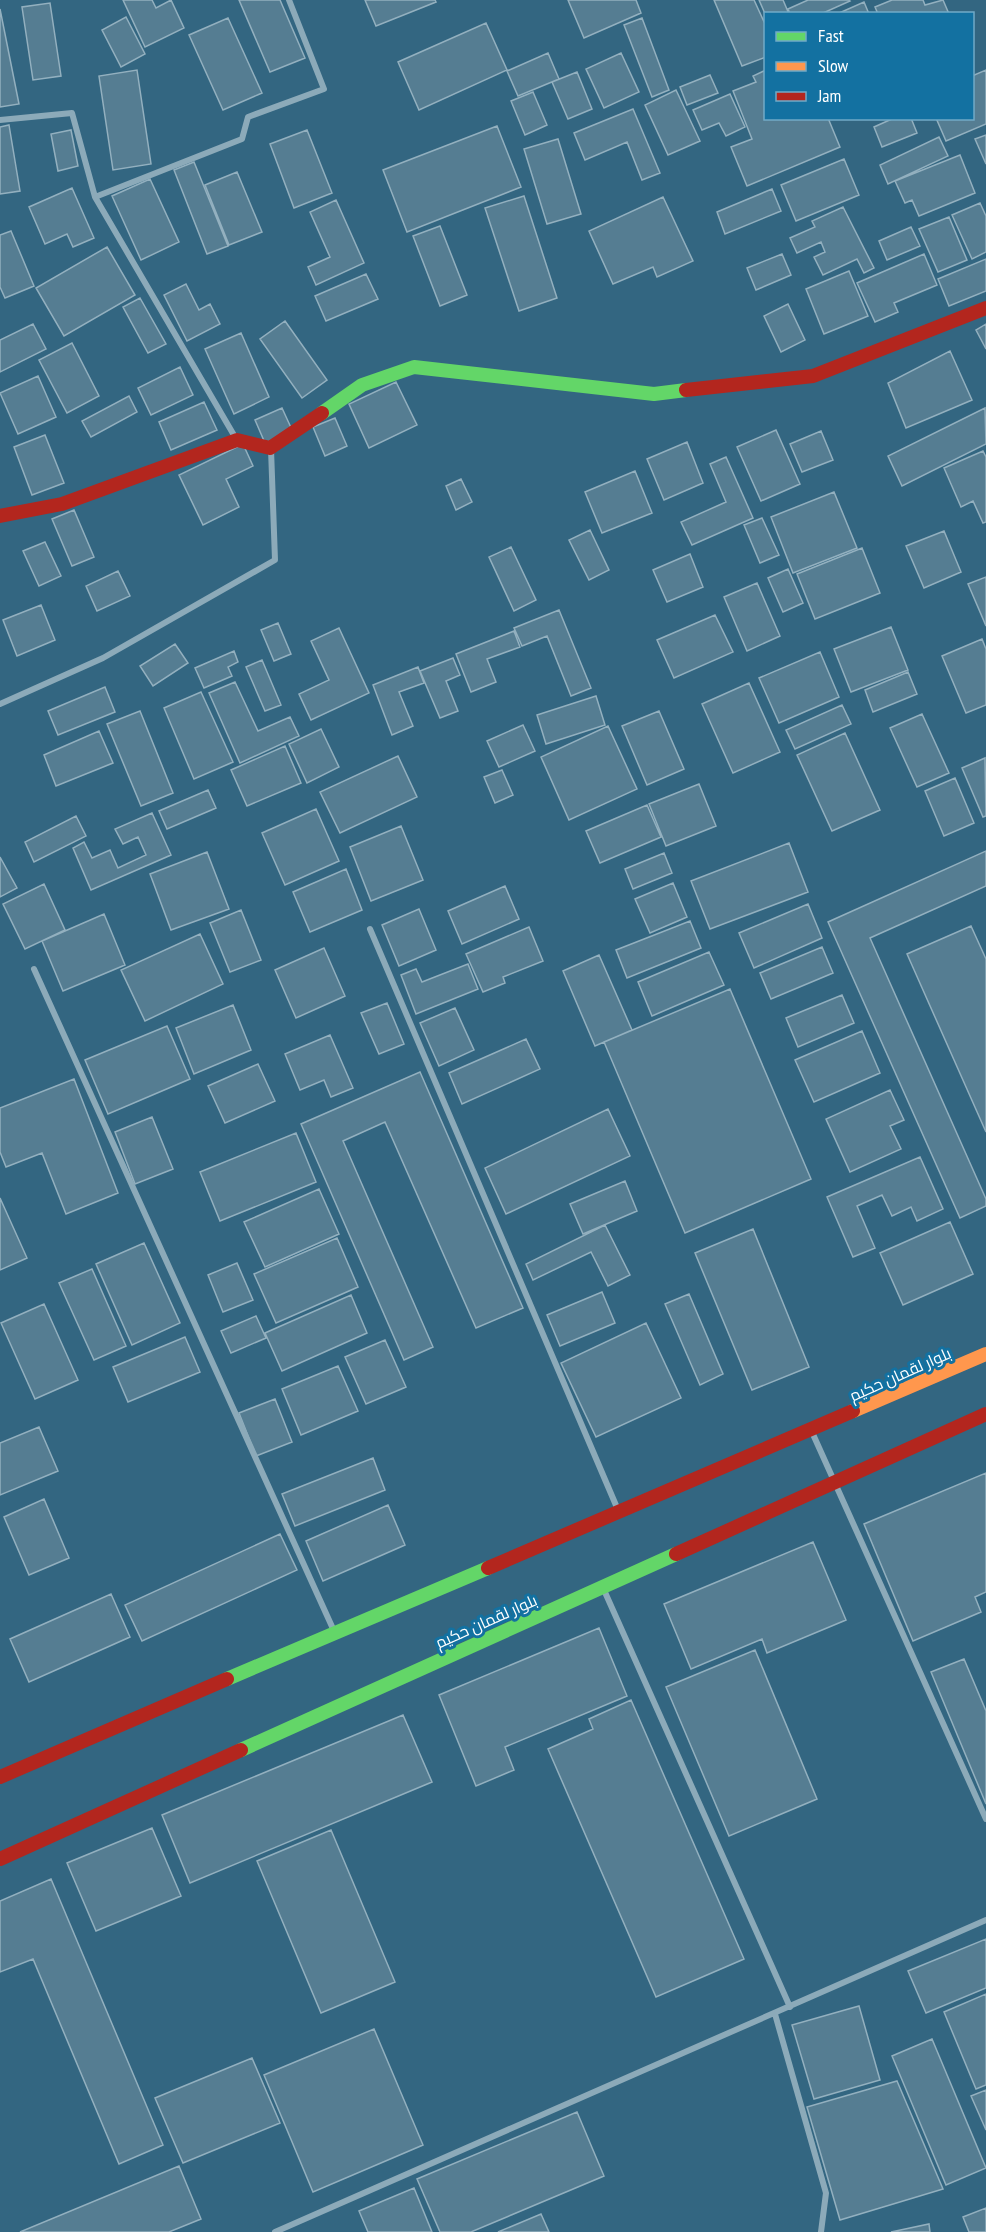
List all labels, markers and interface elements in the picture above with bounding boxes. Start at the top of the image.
legend [764,12,974,120]
text: Fast [818,24,844,47]
text: Slow [818,54,849,77]
text: Jam [817,84,841,107]
street label: بلوار لقمان حکیم [846,1343,955,1407]
street label: بلوار لقمان حکیم [432,1590,541,1654]

